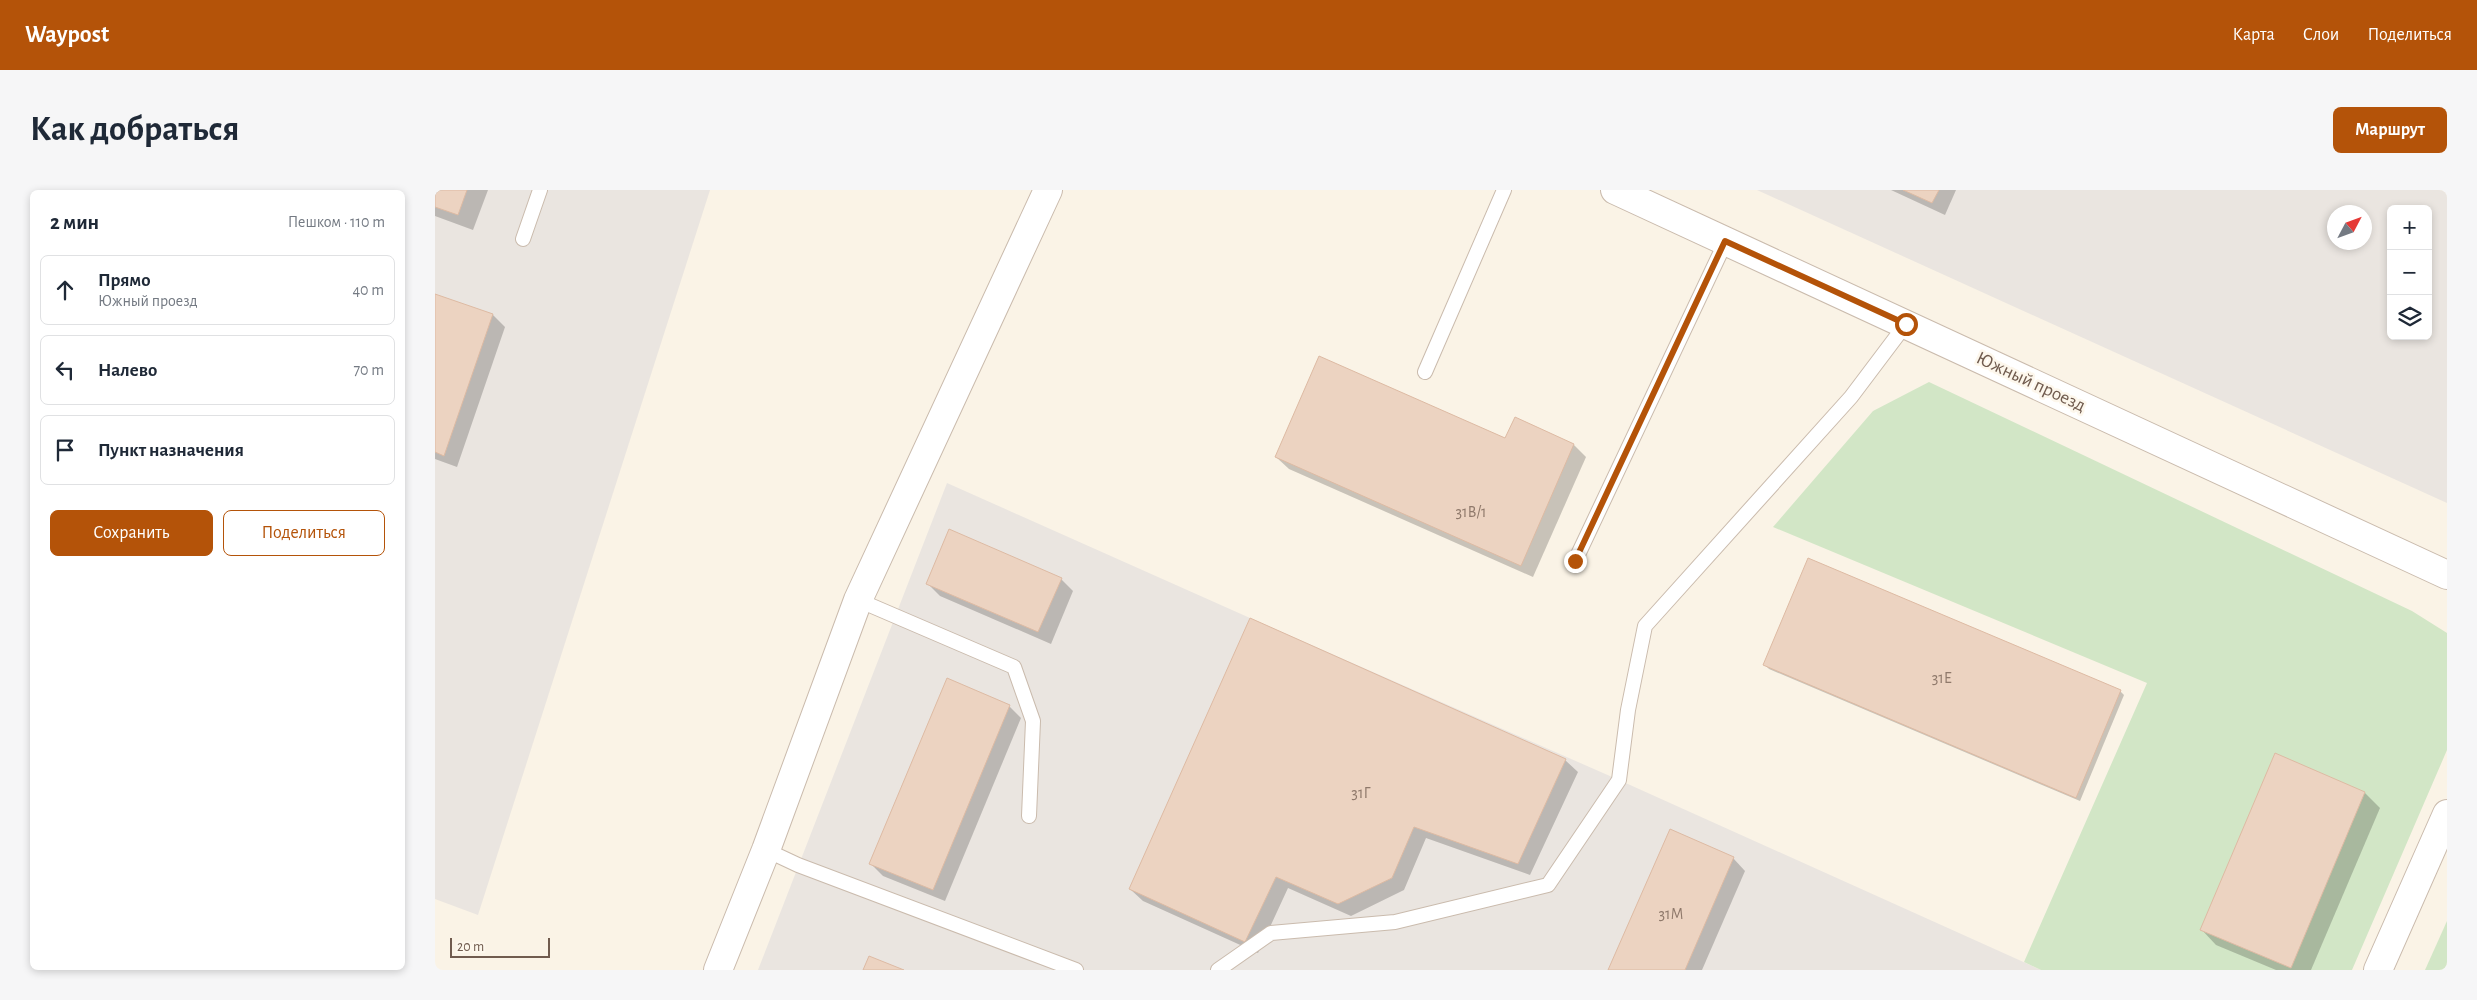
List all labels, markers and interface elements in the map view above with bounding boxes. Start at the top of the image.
text: Waypost [25,23,109,47]
text: Карта [2233,26,2275,44]
text: Слои [2303,26,2339,44]
text: Поделиться [2367,26,2452,44]
button: Маршрут [2333,107,2447,153]
text: Как добраться [30,112,239,147]
north arrow [2327,205,2372,250]
map controls [2387,205,2432,340]
button: + [2387,205,2432,250]
text: 2 мин [50,212,99,233]
text: Пешком · 110 m [288,214,385,230]
button: − [2387,250,2432,295]
text: Прямо [98,271,151,290]
icon: ahead [51,276,79,304]
text: 40 m [352,282,384,298]
text: Южный проезд [98,293,198,309]
button: layers [2387,295,2432,340]
route start [1895,313,1918,336]
street label: Южный проезд [1973,348,2089,416]
icon: left [51,356,79,384]
text: Налево [98,361,157,380]
text: 70 m [353,362,384,378]
icon: arrive [51,436,79,464]
text: Пункт назначения [98,441,244,460]
house number: 31В/1 [1455,504,1487,520]
button: Сохранить [50,510,213,556]
button: Поделиться [223,510,385,556]
route end [1564,550,1587,573]
house number: 31Е [1932,670,1952,686]
house number: 31Г [1351,785,1371,801]
house number: 31М [1658,906,1684,922]
scale bar [450,935,550,958]
text: 20 m [457,940,484,954]

